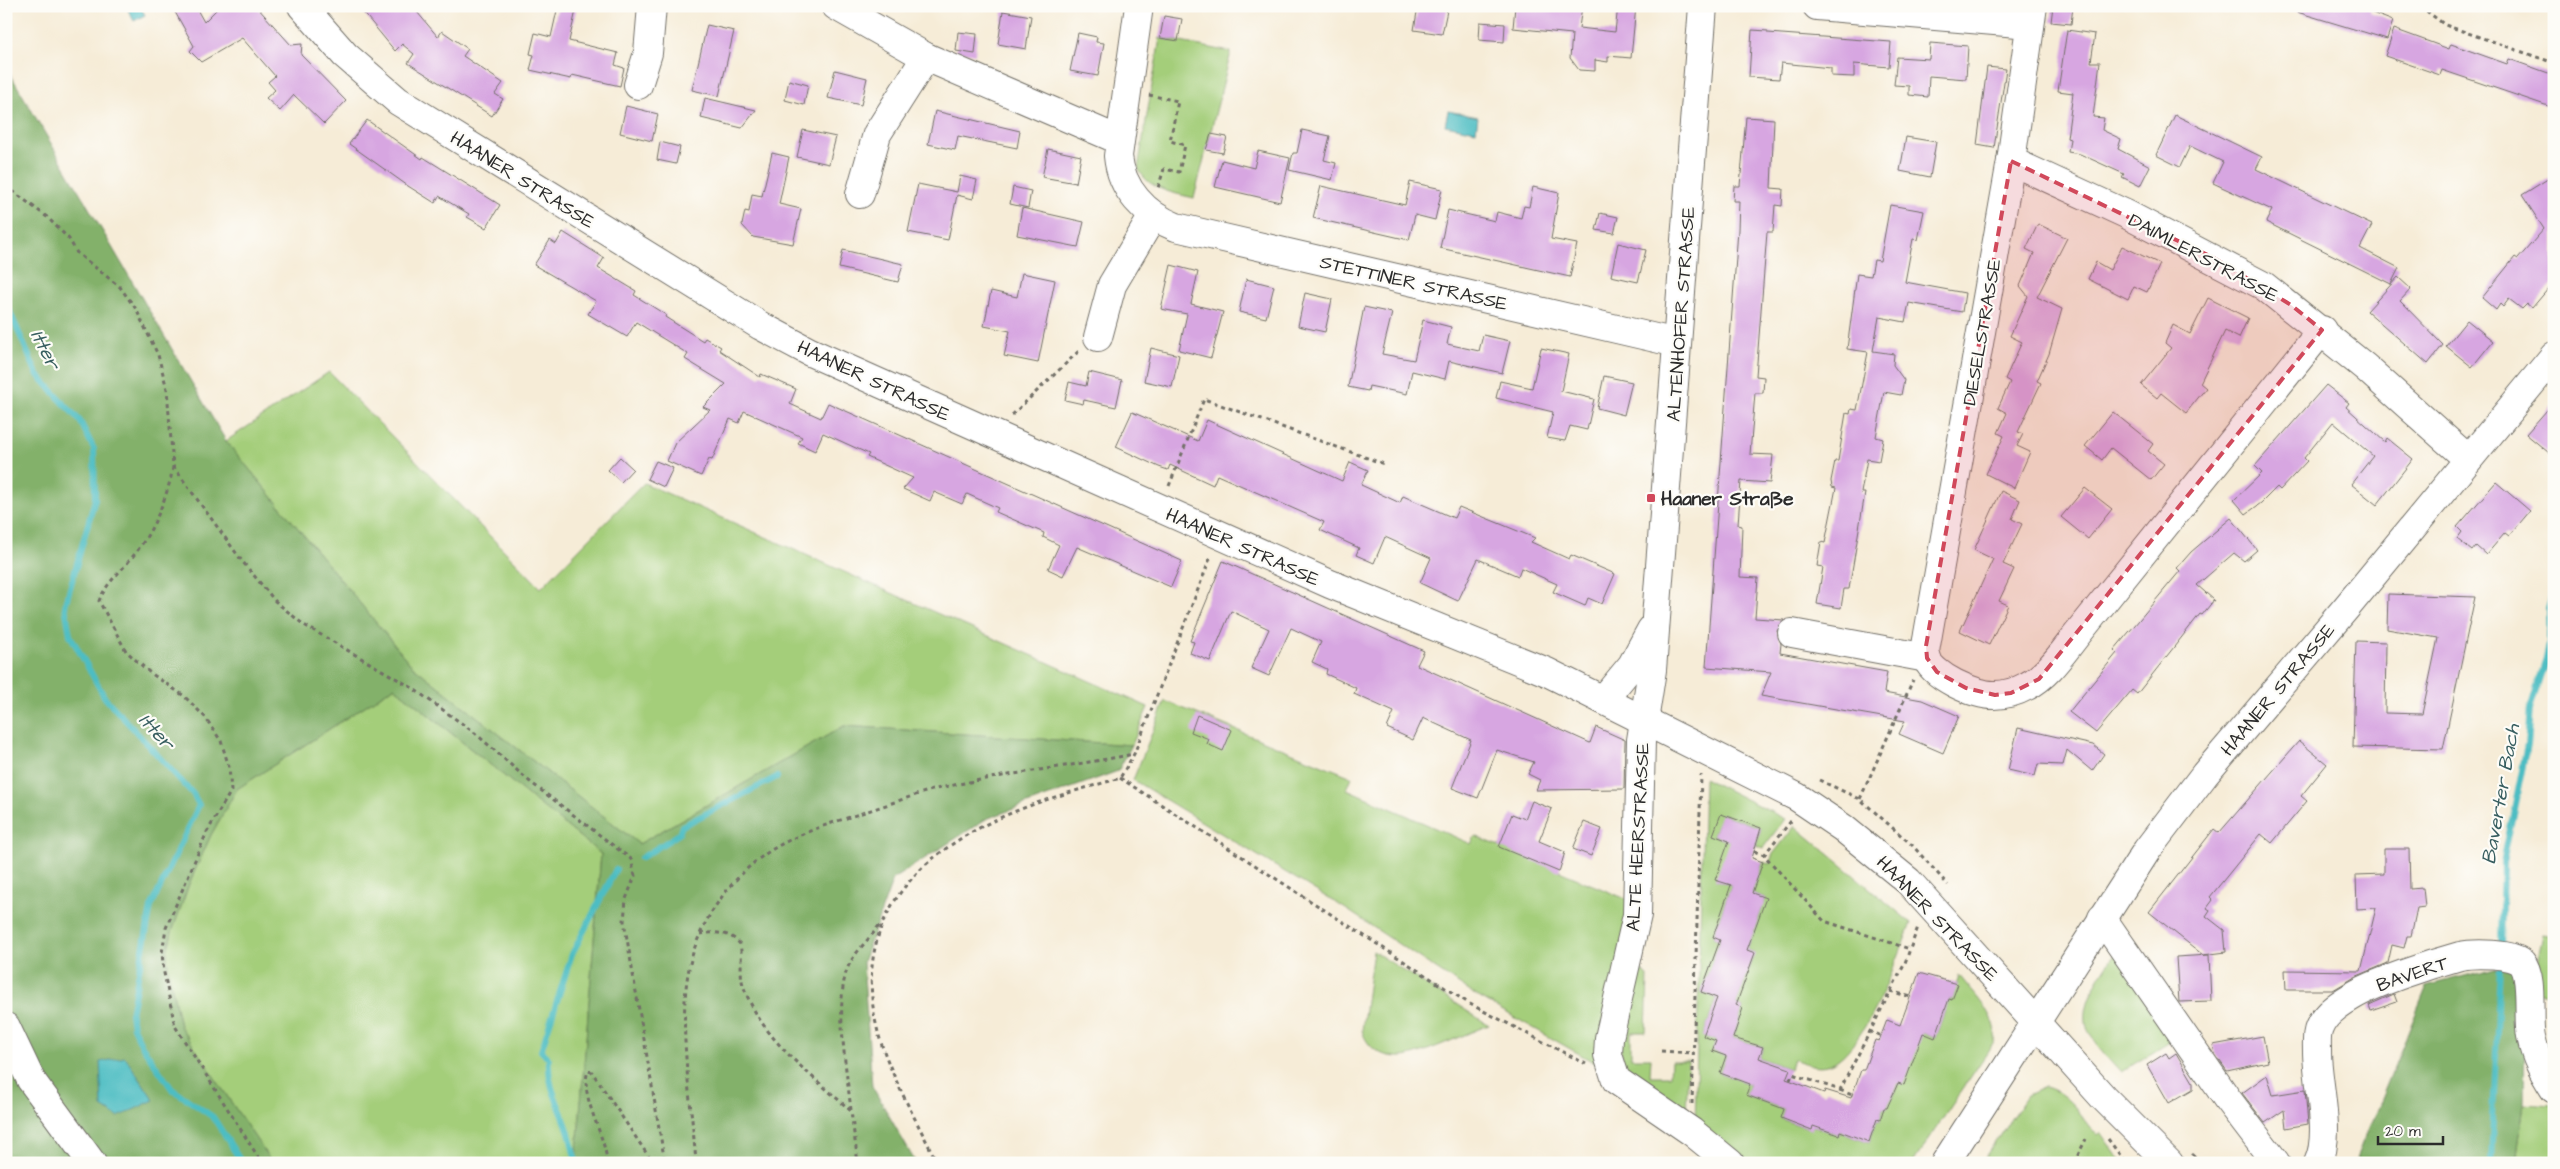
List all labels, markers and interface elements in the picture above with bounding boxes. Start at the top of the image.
street label: HAANER STRASSE [445,125,600,236]
street label: ALTENHOFER STRASSE [1661,206,1702,423]
street label: DAIMLERSTRASSE [2123,207,2283,309]
street label: STETTINER STRASSE [1317,249,1510,318]
street label: DIESELSTRASSE [1956,257,2009,408]
water label: Itter [23,325,68,376]
street label: HAANER STRASSE [793,334,954,429]
place label: Haaner Straße [1661,486,1794,513]
marker: Haaner Straße [1645,492,1657,504]
street label: HAANER STRASSE [1161,501,1324,593]
street label: HAANER STRASSE [2215,618,2342,762]
water label: Itter [132,707,182,758]
water label: Baverter Bach [2475,721,2527,866]
street label: ALTE HEERSTRASSE [1620,742,1657,932]
street label: HAANER STRASSE [1870,850,2004,988]
street label: BAVERT [2373,950,2452,999]
scale bar [2378,1114,2442,1146]
text: 20 m [2385,1121,2421,1142]

